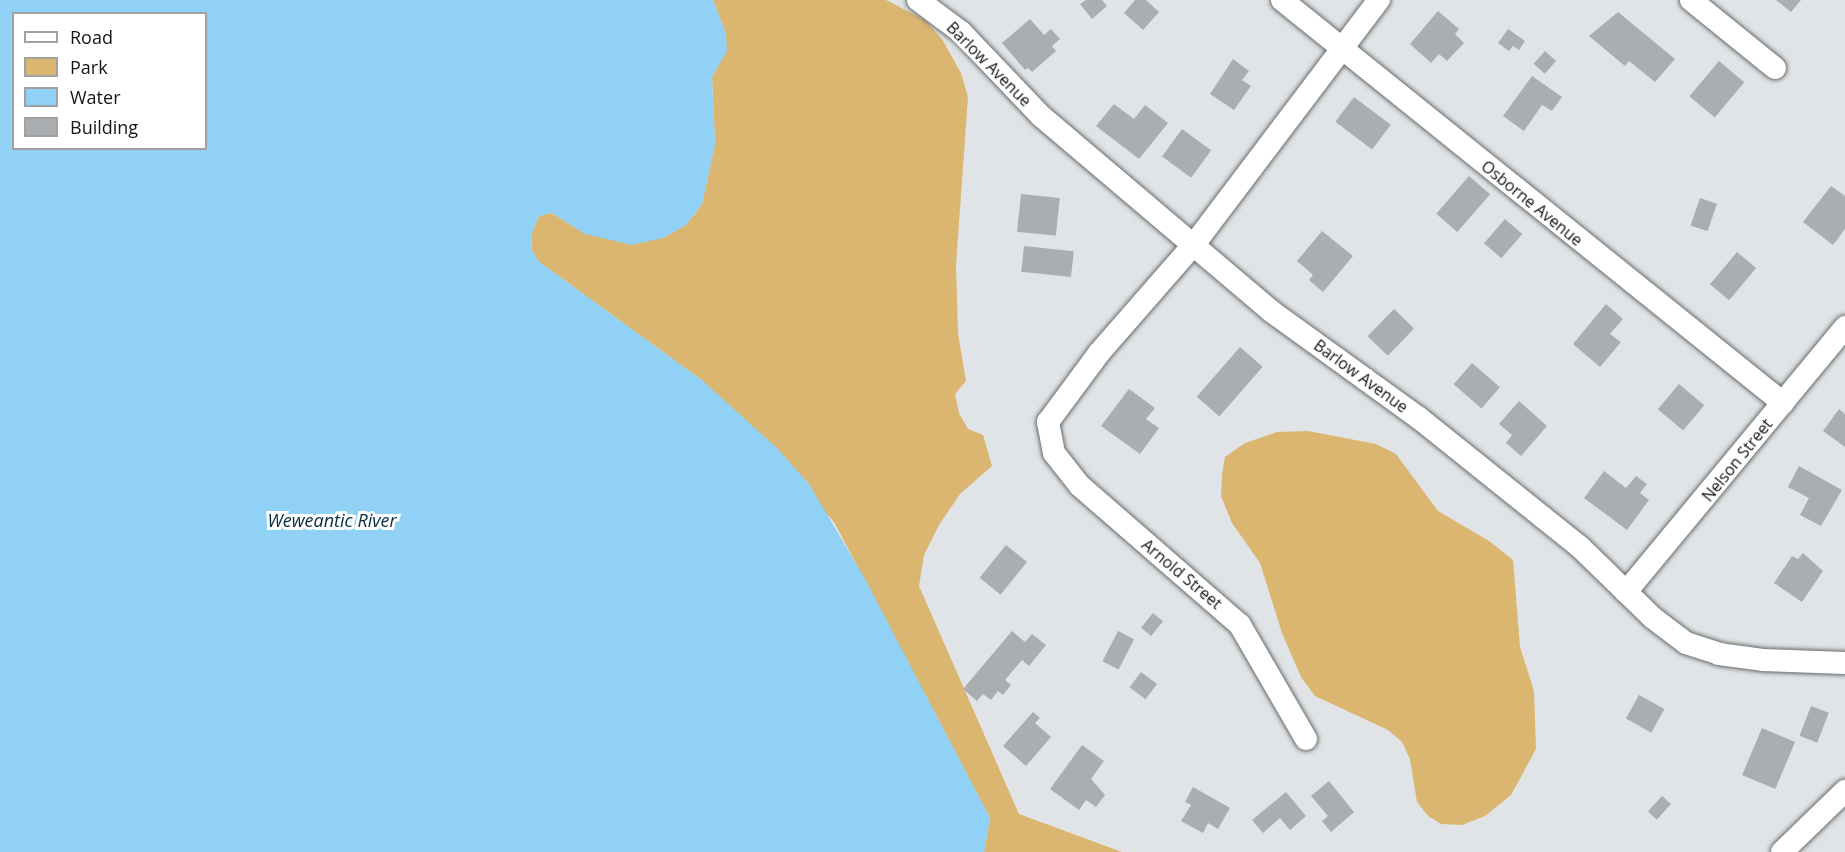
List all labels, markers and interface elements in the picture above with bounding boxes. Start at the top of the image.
legend [12,12,207,150]
street label: Barlow Avenue [943,18,1035,110]
text: Road [70,25,113,49]
text: Park [70,55,108,79]
text: Water [70,85,121,109]
text: Building [70,115,138,139]
street label: Osborne Avenue [1478,156,1586,250]
street label: Barlow Avenue [1310,335,1412,417]
street label: Nelson Street [1698,415,1776,505]
water label: Weweantic River [267,509,397,531]
street label: Arnold Street [1138,535,1226,613]

